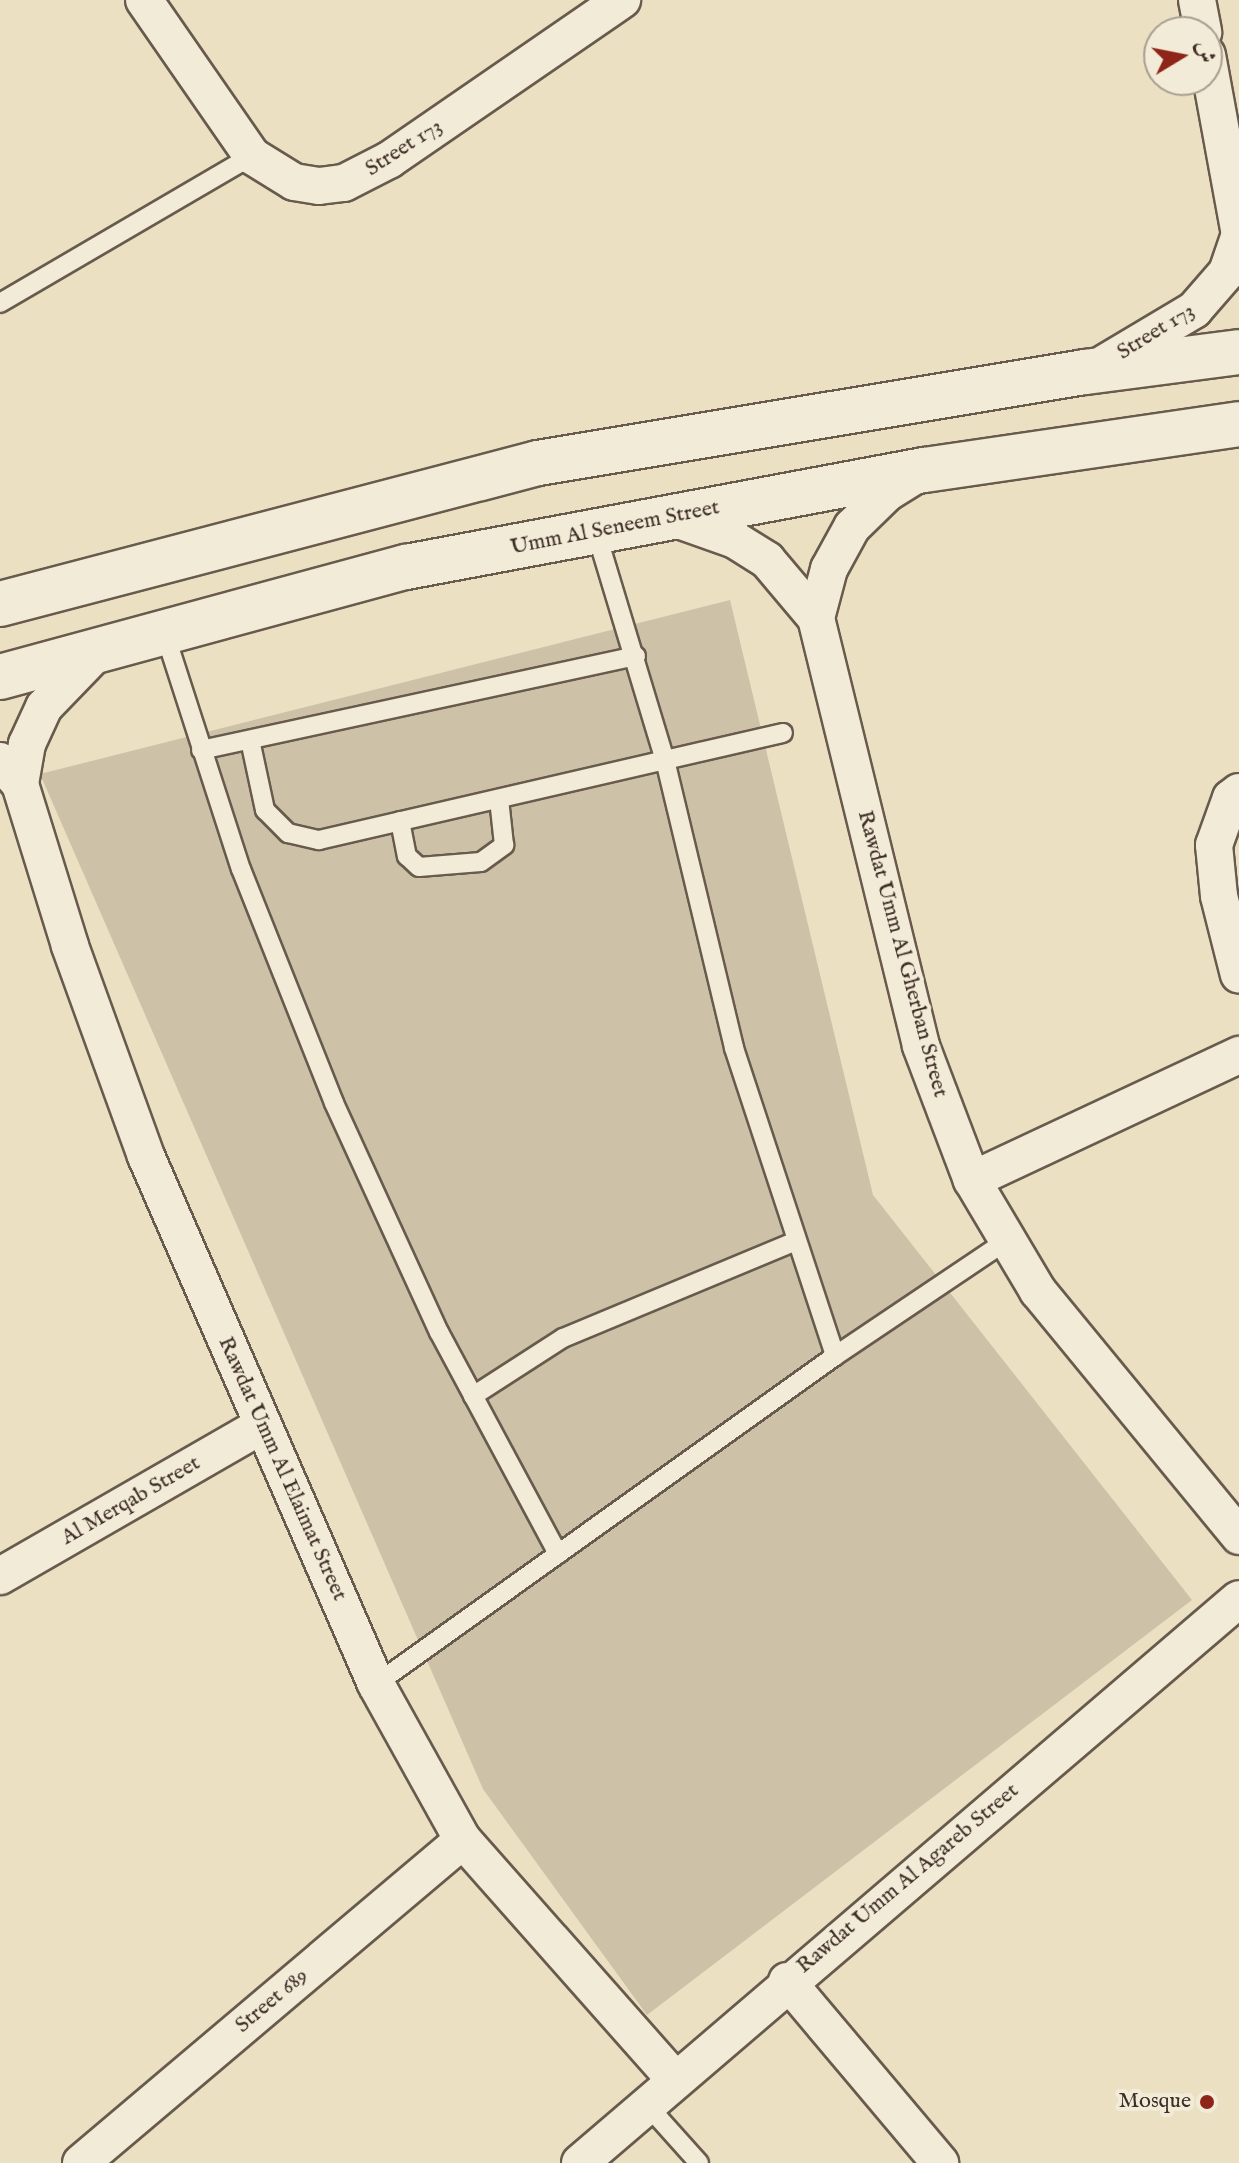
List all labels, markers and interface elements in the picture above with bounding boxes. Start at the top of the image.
north arrow [1143,16,1223,96]
text: ش [1189,39,1220,65]
street label: Street 173 [361,113,447,183]
street label: Street 173 [1112,298,1200,366]
street label: Umm Al Seneem Street [508,495,722,561]
street label: Rawdat Umm Al Gherban Street [851,808,953,1100]
street label: Rawdat Umm Al Elaimat Street [212,1333,352,1605]
street label: Al Merqab Street [57,1451,205,1551]
street label: Rawdat Umm Al Agareb Street [792,1778,1024,1980]
street label: Street 689 [230,1963,314,2039]
place label: Mosque [1119,2089,1191,2115]
marker: Mosque [1198,2093,1216,2111]

